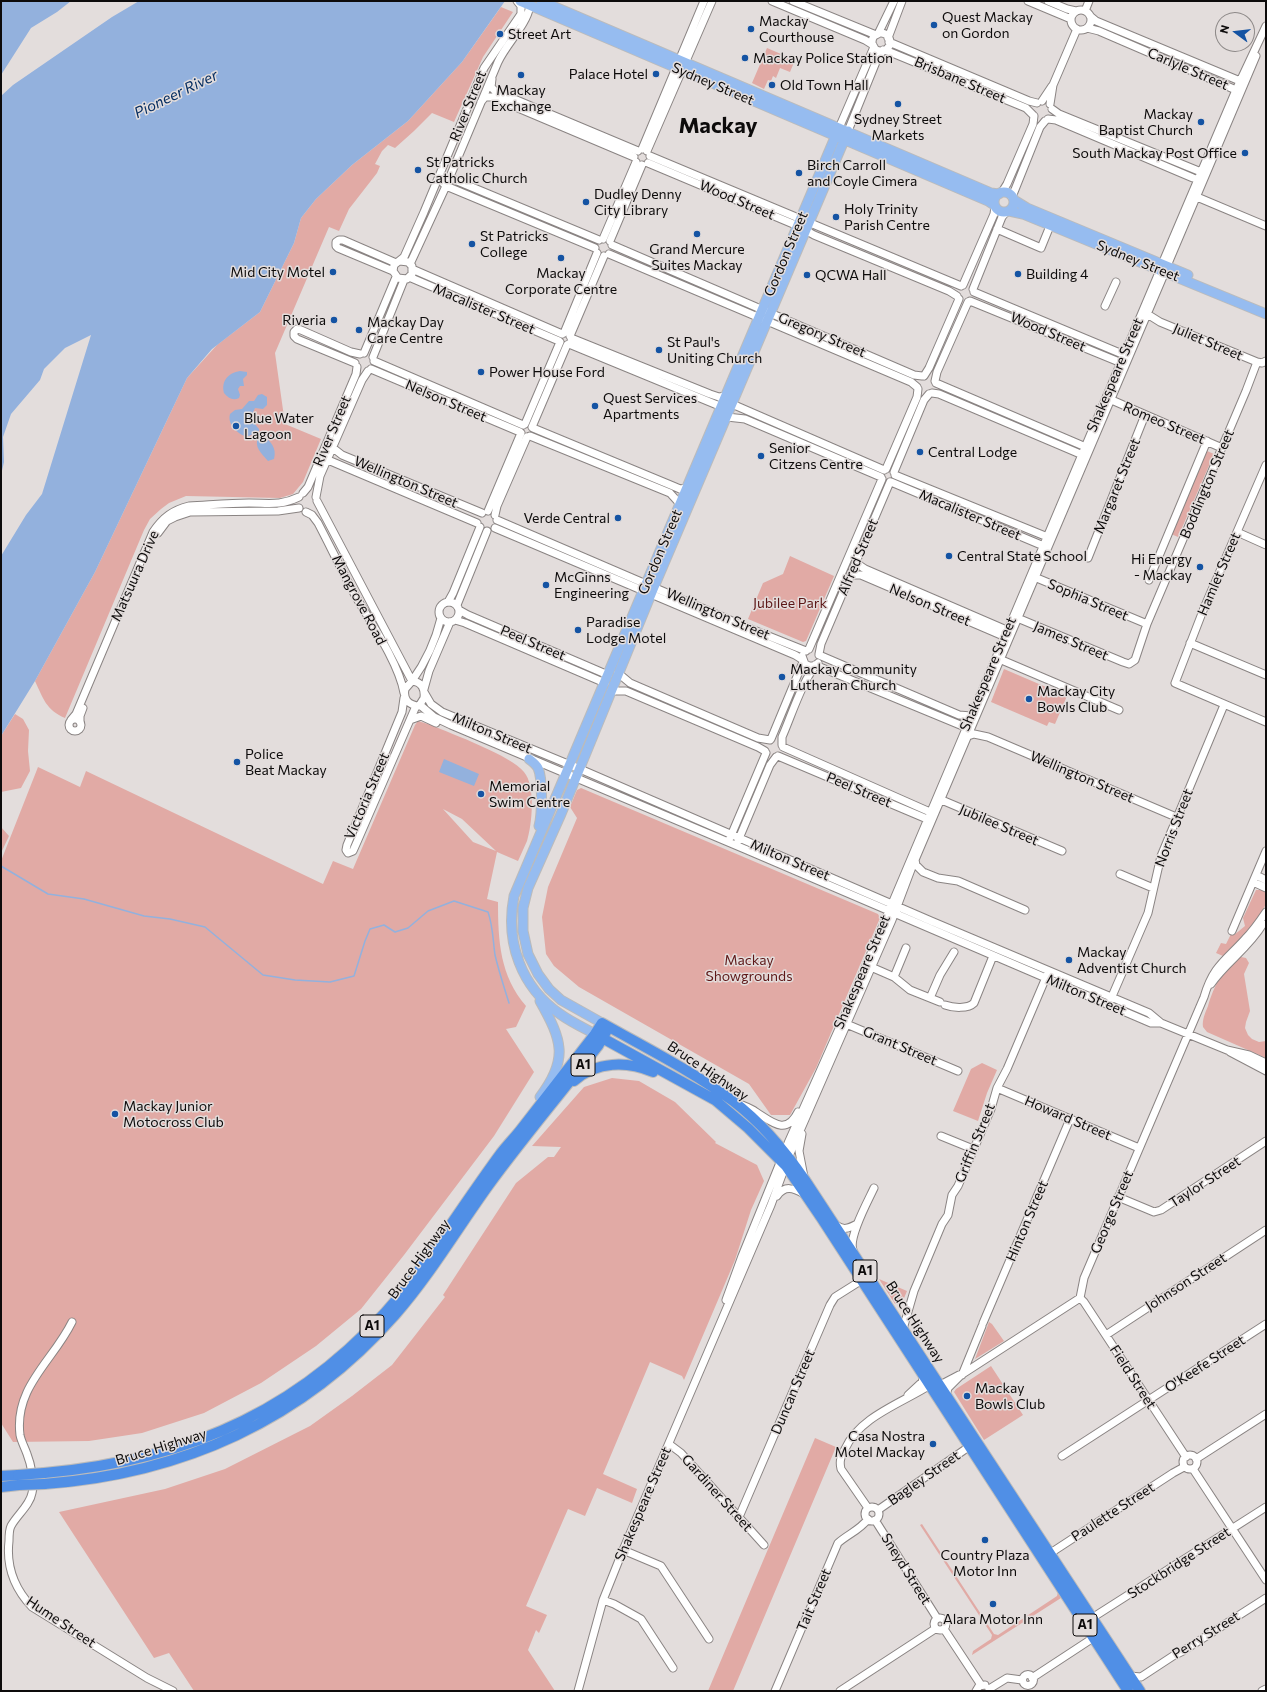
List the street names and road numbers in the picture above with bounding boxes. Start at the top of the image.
street label: Carlyle Street [1145,44,1231,94]
street label: Brisbane Street [912,53,1008,107]
street label: Sydney Street [669,59,757,109]
street label: River Street [446,68,490,144]
street label: Wood Street [697,177,777,223]
street label: Gordon Street [761,209,811,299]
street label: Sydney Street [1094,237,1182,285]
street label: Macalister Street [430,280,538,338]
street label: Gregory Street [775,309,869,361]
street label: Wood Street [1008,309,1088,355]
street label: Shakespeare Street [1083,315,1147,435]
street label: Juliet Street [1171,320,1245,364]
street label: Nelson Street [403,376,489,426]
street label: River Street [310,393,354,469]
street label: Romeo Street [1120,398,1208,448]
street label: Boddington Street [1176,427,1238,541]
street label: Margaret Street [1090,436,1144,536]
street label: Wellington Street [352,453,460,511]
street label: Macalister Street [916,486,1024,544]
street label: Gordon Street [635,507,685,597]
street label: Alfred Street [834,516,882,598]
street label: Matsuura Drive [107,528,163,624]
street label: Hamlet Street [1194,530,1244,618]
street label: Mangrove Road [328,552,390,648]
street label: Sophia Street [1045,575,1131,625]
street label: Nelson Street [887,580,973,630]
street label: Wellington Street [664,585,772,643]
street label: Shakespeare Street [956,614,1020,734]
street label: James Street [1031,618,1111,664]
street label: Peel Street [498,622,568,664]
street label: Milton Street [450,709,534,757]
street label: Wellington Street [1028,748,1136,806]
street label: Victoria Street [341,750,393,842]
street label: Peel Street [824,769,894,811]
street label: Norris Street [1151,787,1197,869]
street label: Jubilee Street [957,801,1041,849]
street label: Milton Street [748,836,832,884]
street label: Shakespeare Street [830,912,894,1032]
street label: Milton Street [1044,971,1128,1019]
street label: Grant Street [860,1023,940,1069]
street label: Bruce Highway [664,1038,752,1104]
road number: A1 [571,1054,595,1076]
street label: Howard Street [1022,1092,1114,1144]
street label: Griffin Street [951,1101,999,1185]
street label: Taylor Street [1166,1153,1244,1211]
street label: George Street [1087,1168,1137,1256]
street label: Hinton Street [1002,1178,1052,1264]
street label: Bruce Highway [384,1216,454,1302]
street label: Johnson Street [1142,1249,1230,1315]
road number: A1 [853,1260,877,1282]
street label: Bruce Highway [882,1278,948,1366]
road number: A1 [360,1315,384,1337]
street label: O'Keefe Street [1162,1332,1248,1396]
street label: Field Street [1106,1342,1160,1412]
street label: Duncan Street [768,1347,818,1437]
street label: Bruce Highway [113,1425,209,1469]
street label: Shakespeare Street [611,1444,675,1564]
street label: Bagley Street [885,1447,963,1509]
street label: Gardiner Street [678,1451,756,1535]
street label: Paulette Street [1068,1479,1158,1545]
street label: Stockbridge Street [1124,1523,1234,1603]
street label: Sneyd Street [877,1530,935,1608]
street label: Tait Street [793,1566,835,1634]
street label: Hume Street [23,1593,99,1651]
street label: Perry Street [1169,1608,1243,1662]
road number: A1 [1073,1614,1097,1636]

